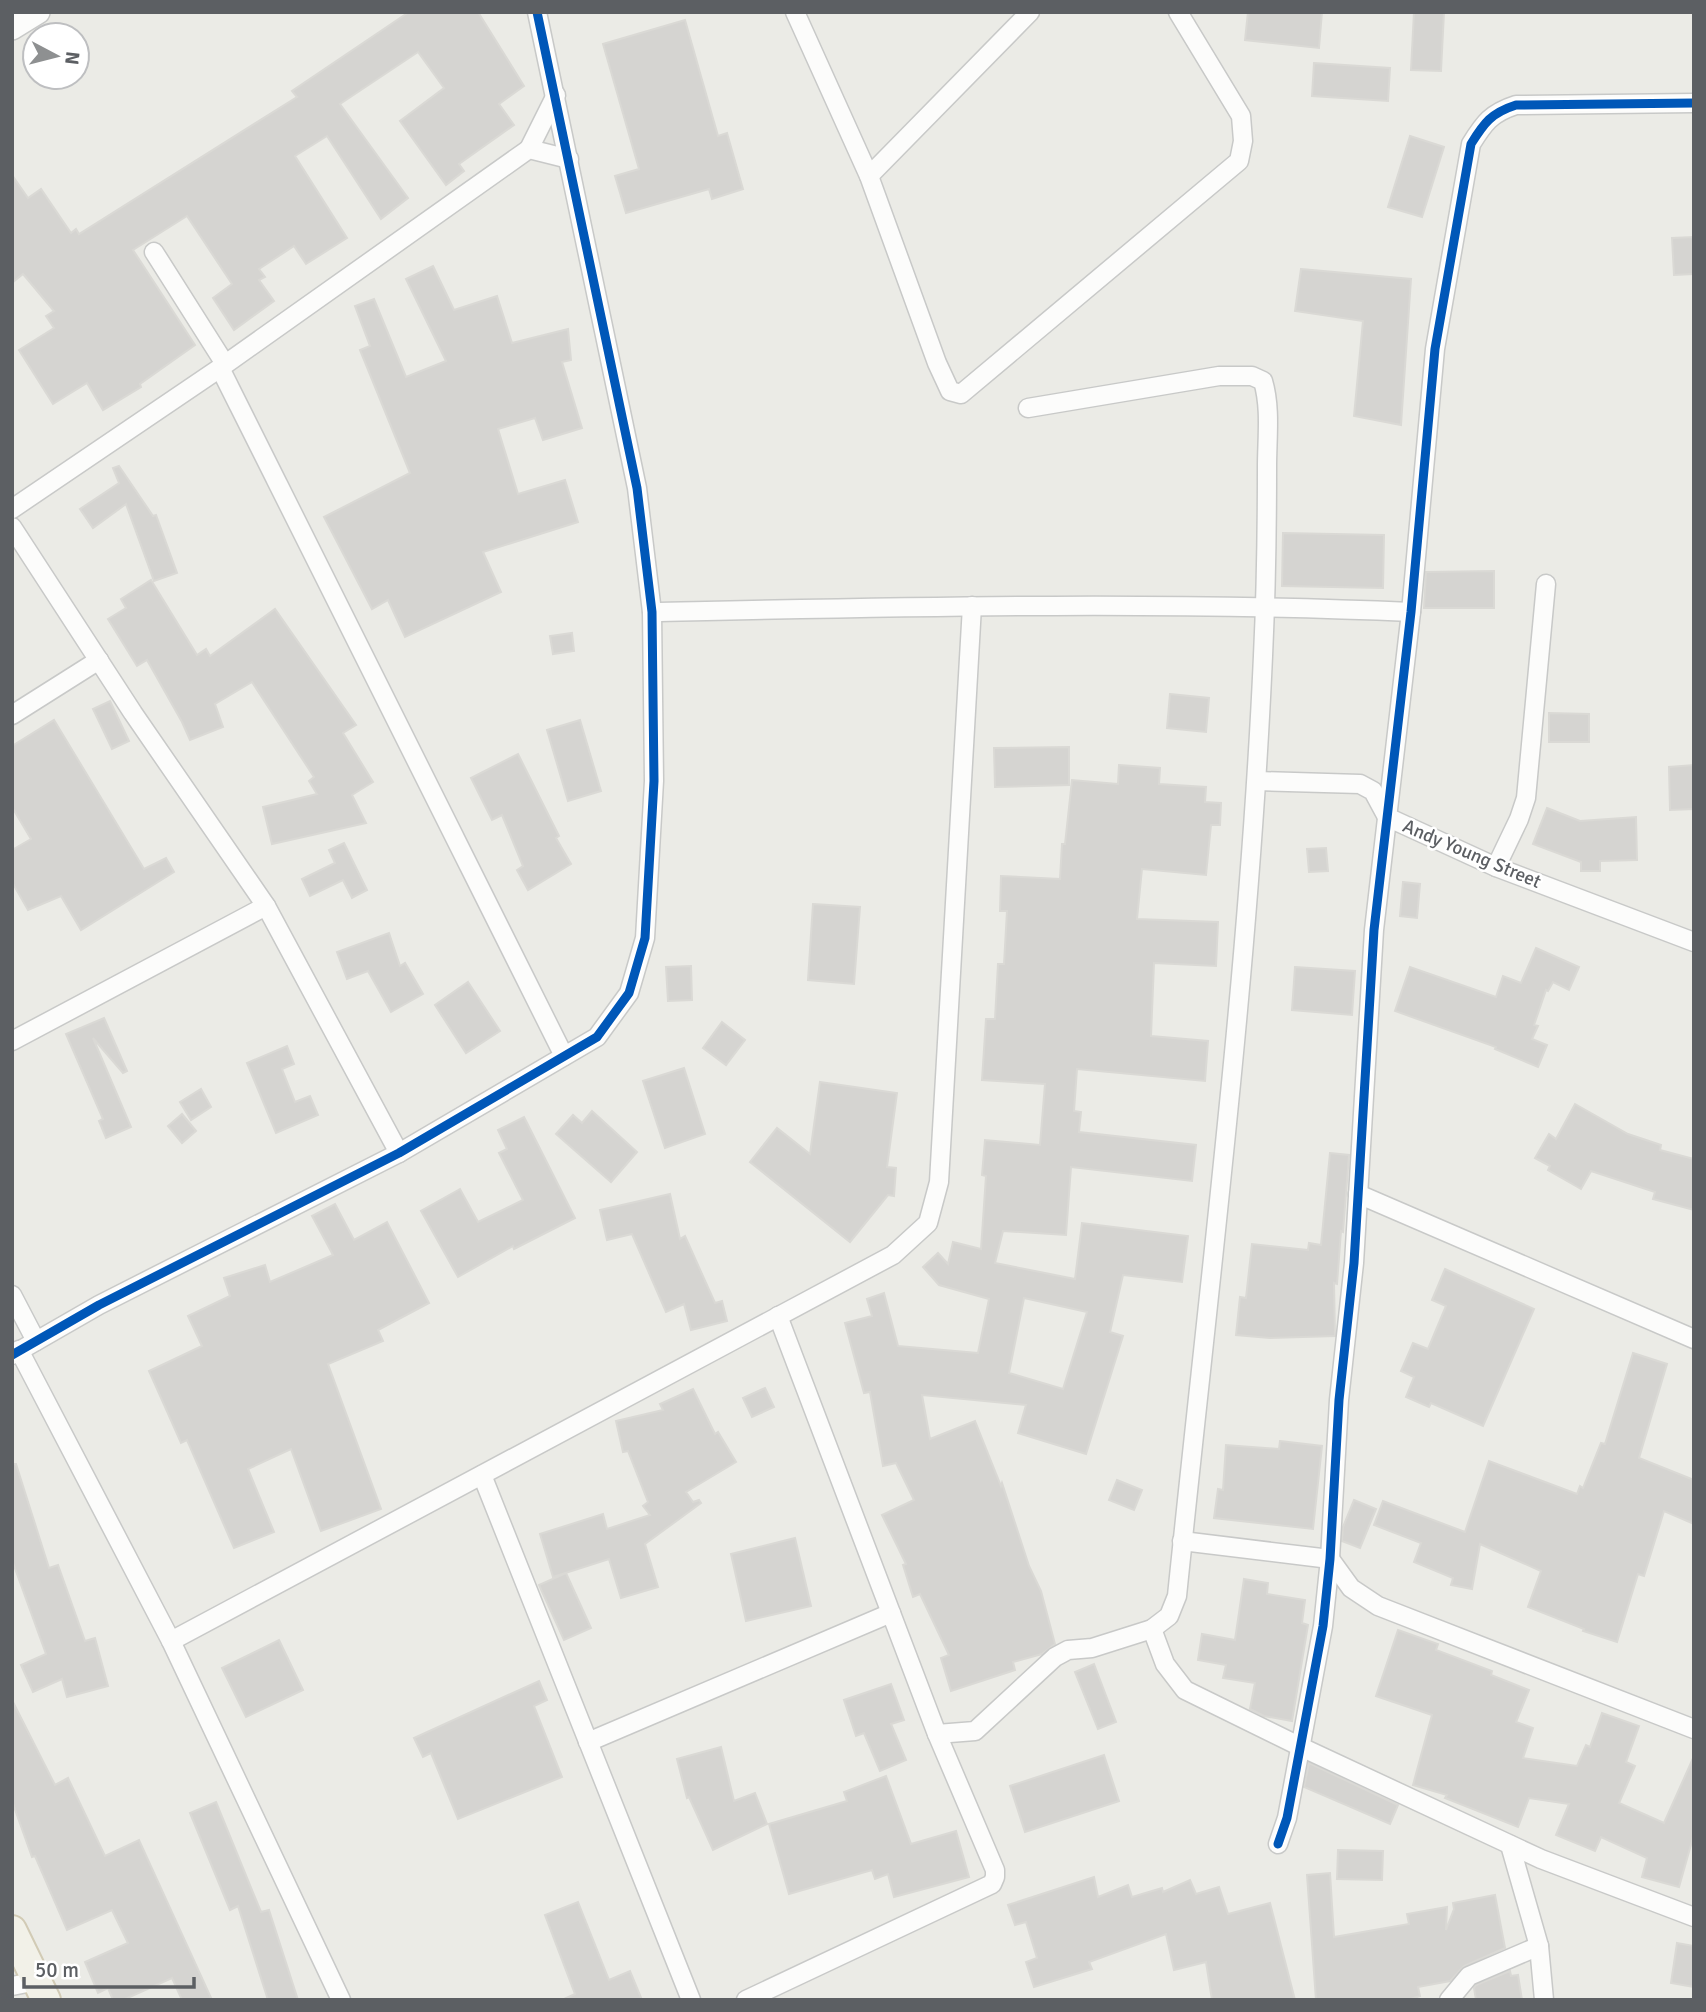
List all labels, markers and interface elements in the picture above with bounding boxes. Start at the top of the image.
north arrow [21,21,91,91]
text: N [59,50,85,66]
street label: Andy Young Street [1399,814,1545,894]
scale bar [24,1946,194,1990]
text: 50 m [35,1957,79,1983]

